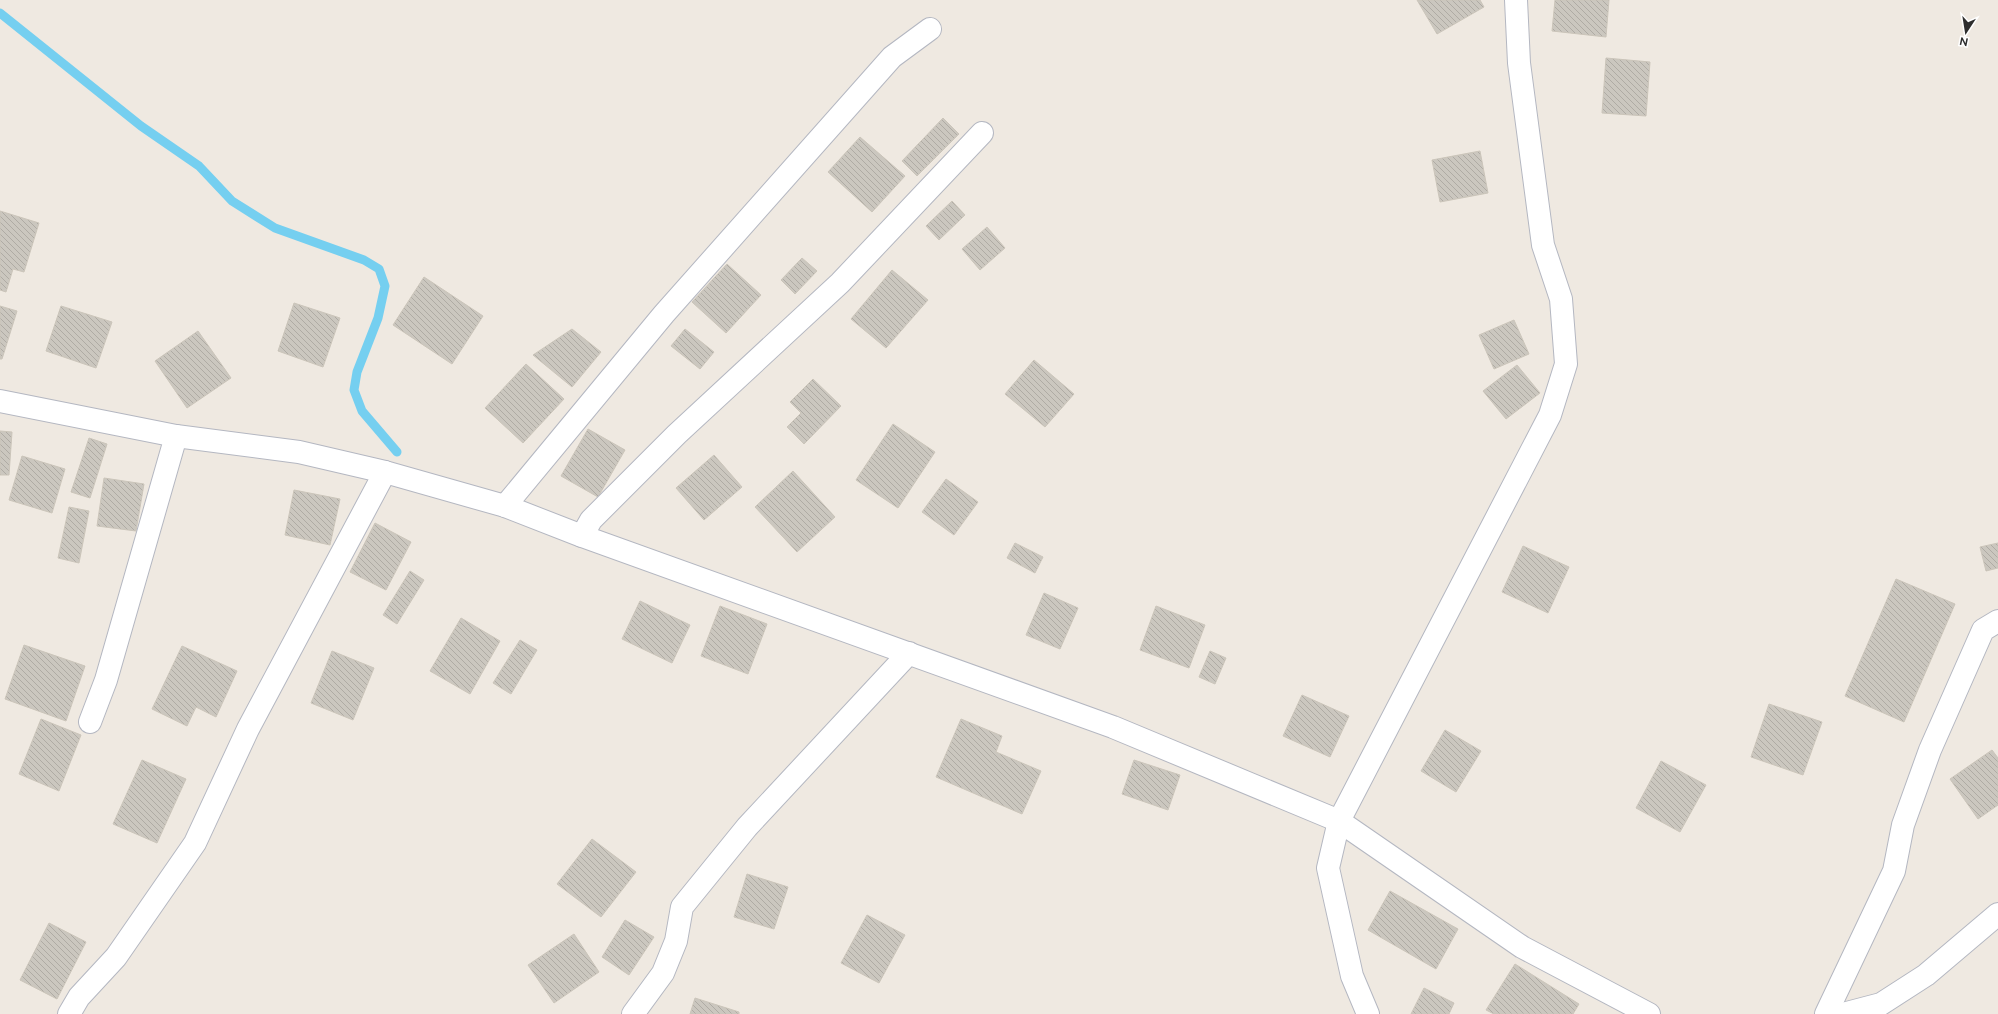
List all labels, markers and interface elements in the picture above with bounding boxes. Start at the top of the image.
north arrow [1946,12,1986,52]
text: N [1959,34,1969,49]

